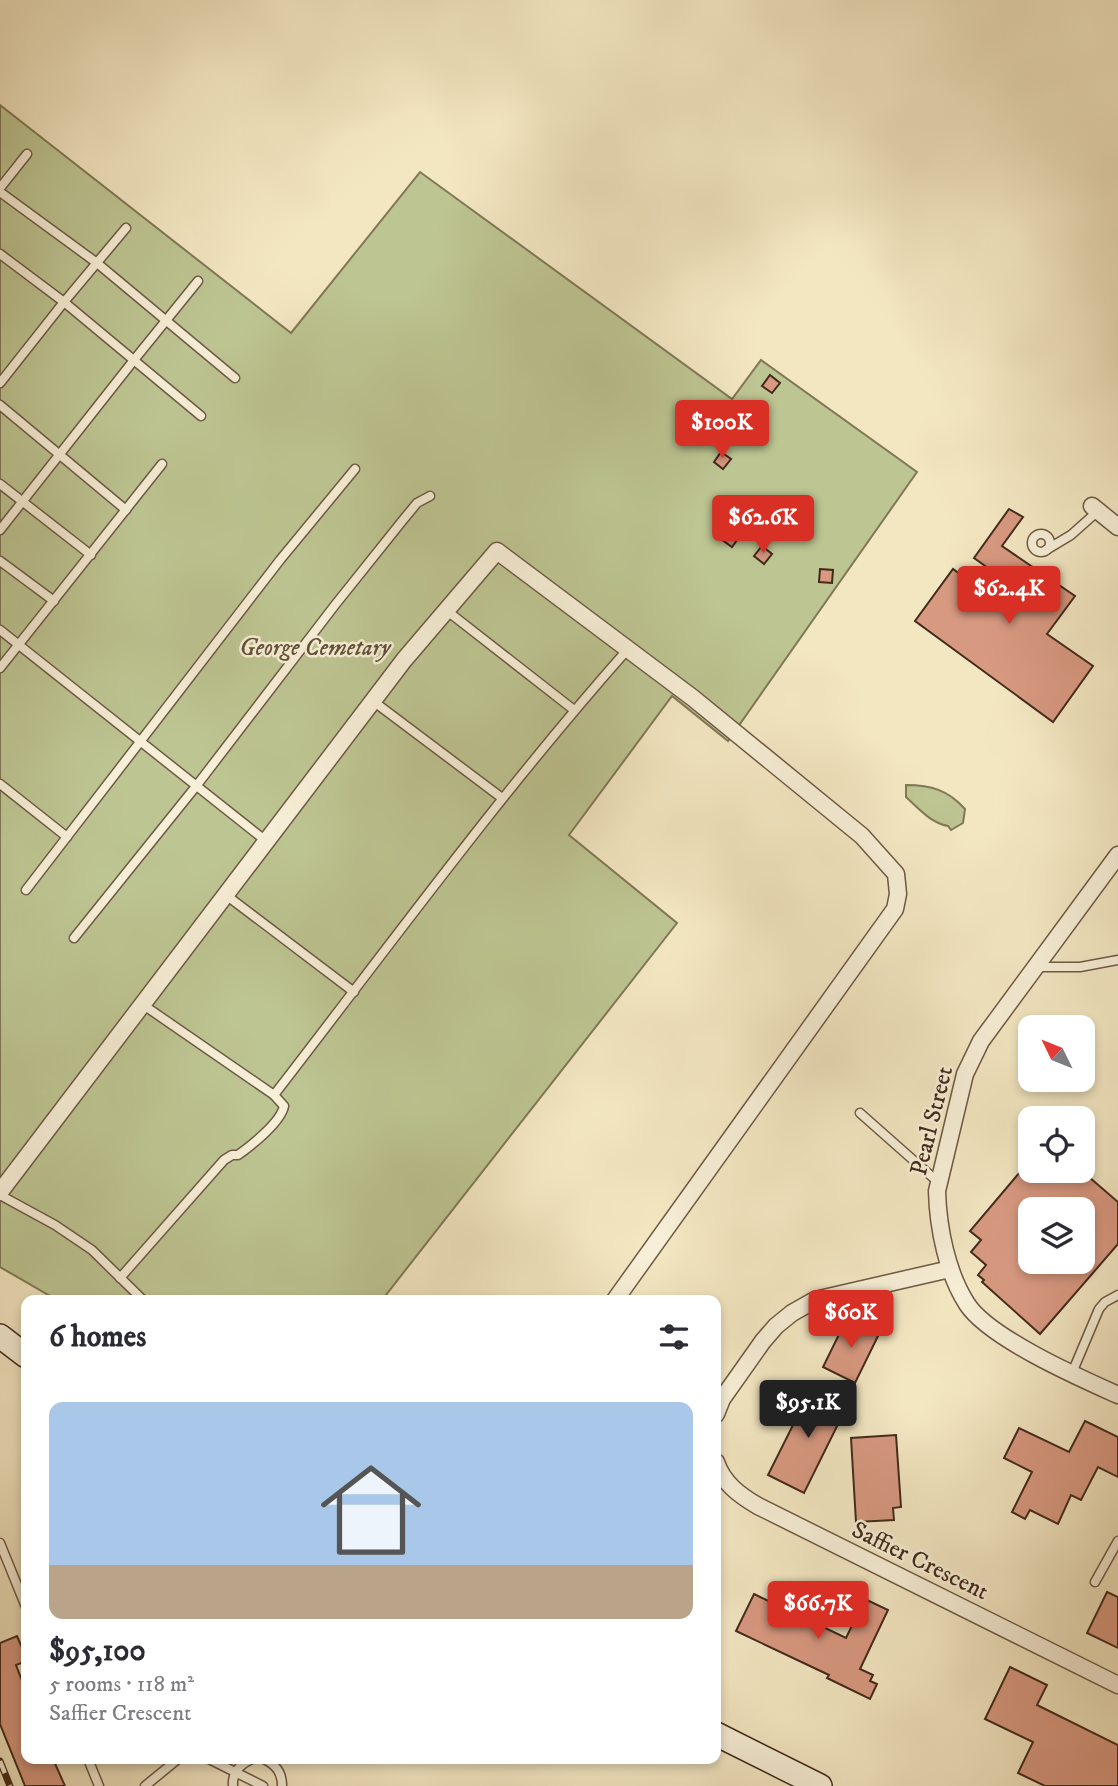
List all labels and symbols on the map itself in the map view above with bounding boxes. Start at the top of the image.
pin: $100K [673,400,771,460]
pin: $62.6K [706,496,820,555]
pin: $62.4K [952,566,1066,626]
park label: George Cemetary [240,633,392,663]
north arrow [1018,1015,1096,1092]
street label: Pearl Street [904,1063,960,1179]
pin: $60K [810,1290,892,1350]
pin: $95.1K [751,1380,865,1440]
street label: Saffier Crescent [847,1515,994,1607]
pin: $66.7K [761,1582,875,1641]

